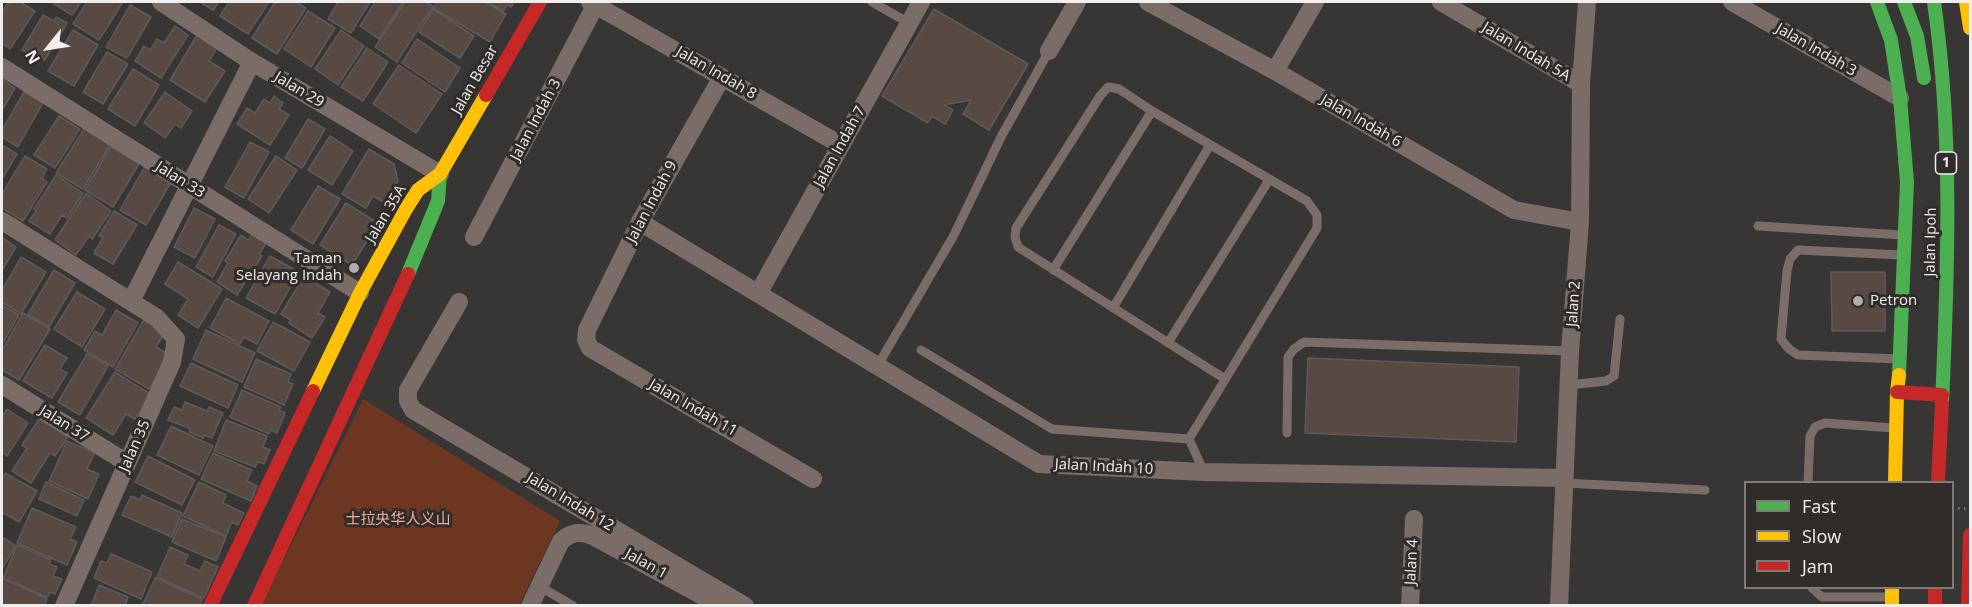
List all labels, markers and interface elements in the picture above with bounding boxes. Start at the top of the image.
north arrow [18,18,78,78]
street label: Jalan Indah 5A [1479,19,1573,85]
street label: Jalan Indah 3 [1772,20,1860,80]
street label: Jalan Besar [448,42,502,118]
street label: Jalan Indah 8 [672,43,760,103]
text: N [20,46,45,68]
street label: Jalan 29 [271,68,327,112]
street label: Jalan Indah 3 [507,76,565,164]
street label: Jalan Indah 6 [1317,91,1405,151]
street label: Jalan Indah 7 [810,103,870,191]
road number: 1 [1936,152,1956,174]
street label: Jalan 33 [152,158,208,202]
street label: Jalan Indah 9 [623,158,681,246]
street label: Jalan 35A [362,182,410,246]
street label: Jalan Ipoh [1921,207,1941,277]
place label: Taman Selayang Indah [236,250,342,285]
marker: Taman Selayang Indah [347,261,361,275]
street label: Jalan 2 [1563,280,1585,328]
place label: Petron [1870,292,1917,310]
marker: Petron [1851,294,1865,308]
street label: Jalan Indah 11 [646,376,740,440]
street label: Jalan 37 [36,402,92,446]
street label: Jalan 35 [116,417,154,475]
street label: Jalan Indah 10 [1054,455,1154,479]
street label: Jalan Indah 12 [523,469,617,535]
legend [1744,481,1954,589]
text: Fast [1802,494,1836,518]
park label: 士拉央华人义山 [346,511,450,529]
text: Slow [1802,524,1841,548]
street label: Jalan 4 [1402,538,1422,586]
street label: Jalan 1 [621,545,671,583]
text: Jam [1802,554,1834,578]

